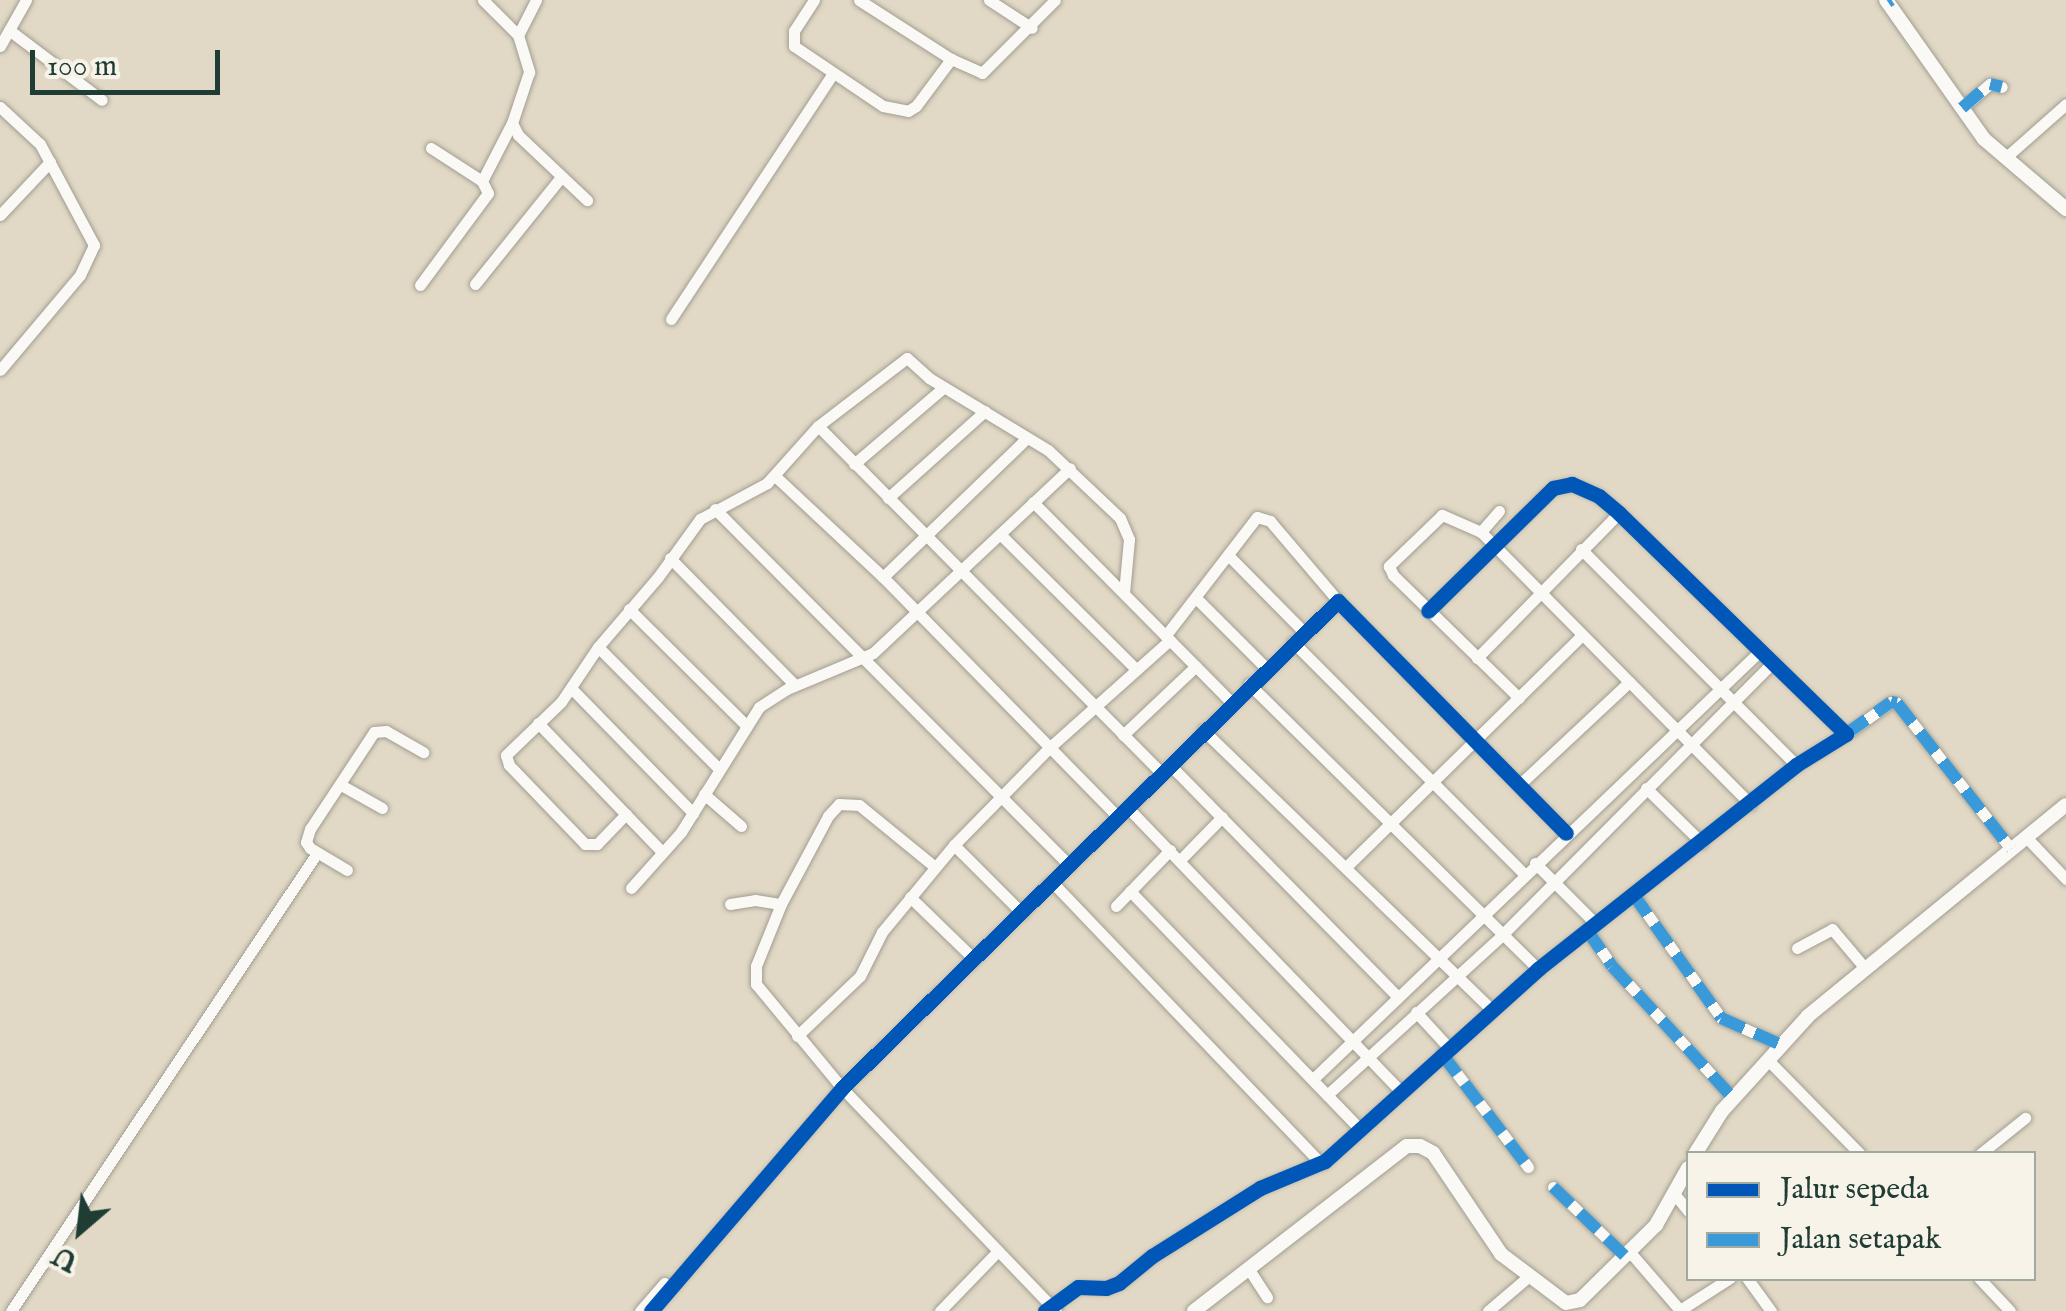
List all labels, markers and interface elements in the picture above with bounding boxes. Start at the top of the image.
scale bar [35,30,225,92]
text: 100 m [47,48,117,86]
legend [1686,1151,2036,1281]
text: Jalur sepeda [1780,1171,1929,1209]
north arrow [30,1181,130,1281]
text: Jalan setapak [1780,1221,1941,1259]
text: U [47,1237,84,1279]

